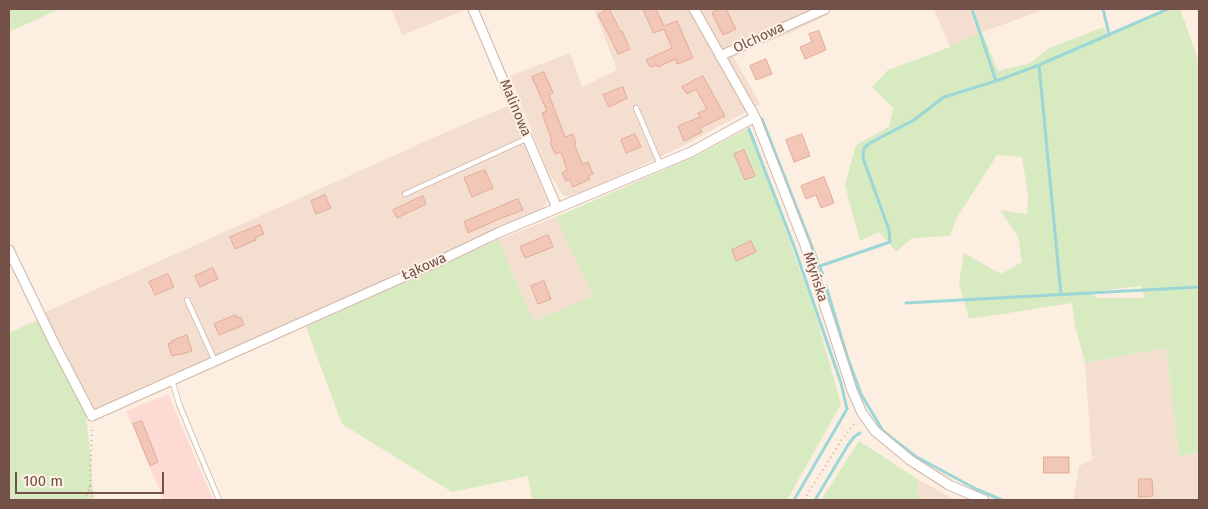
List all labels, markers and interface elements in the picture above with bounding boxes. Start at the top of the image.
street label: Olchowa [731,19,787,57]
street label: Malinowa [495,77,535,139]
street label: Łąkowa [399,250,449,284]
street label: Młyńska [799,250,831,304]
scale bar [18,462,166,494]
text: 100 m [23,472,63,490]

